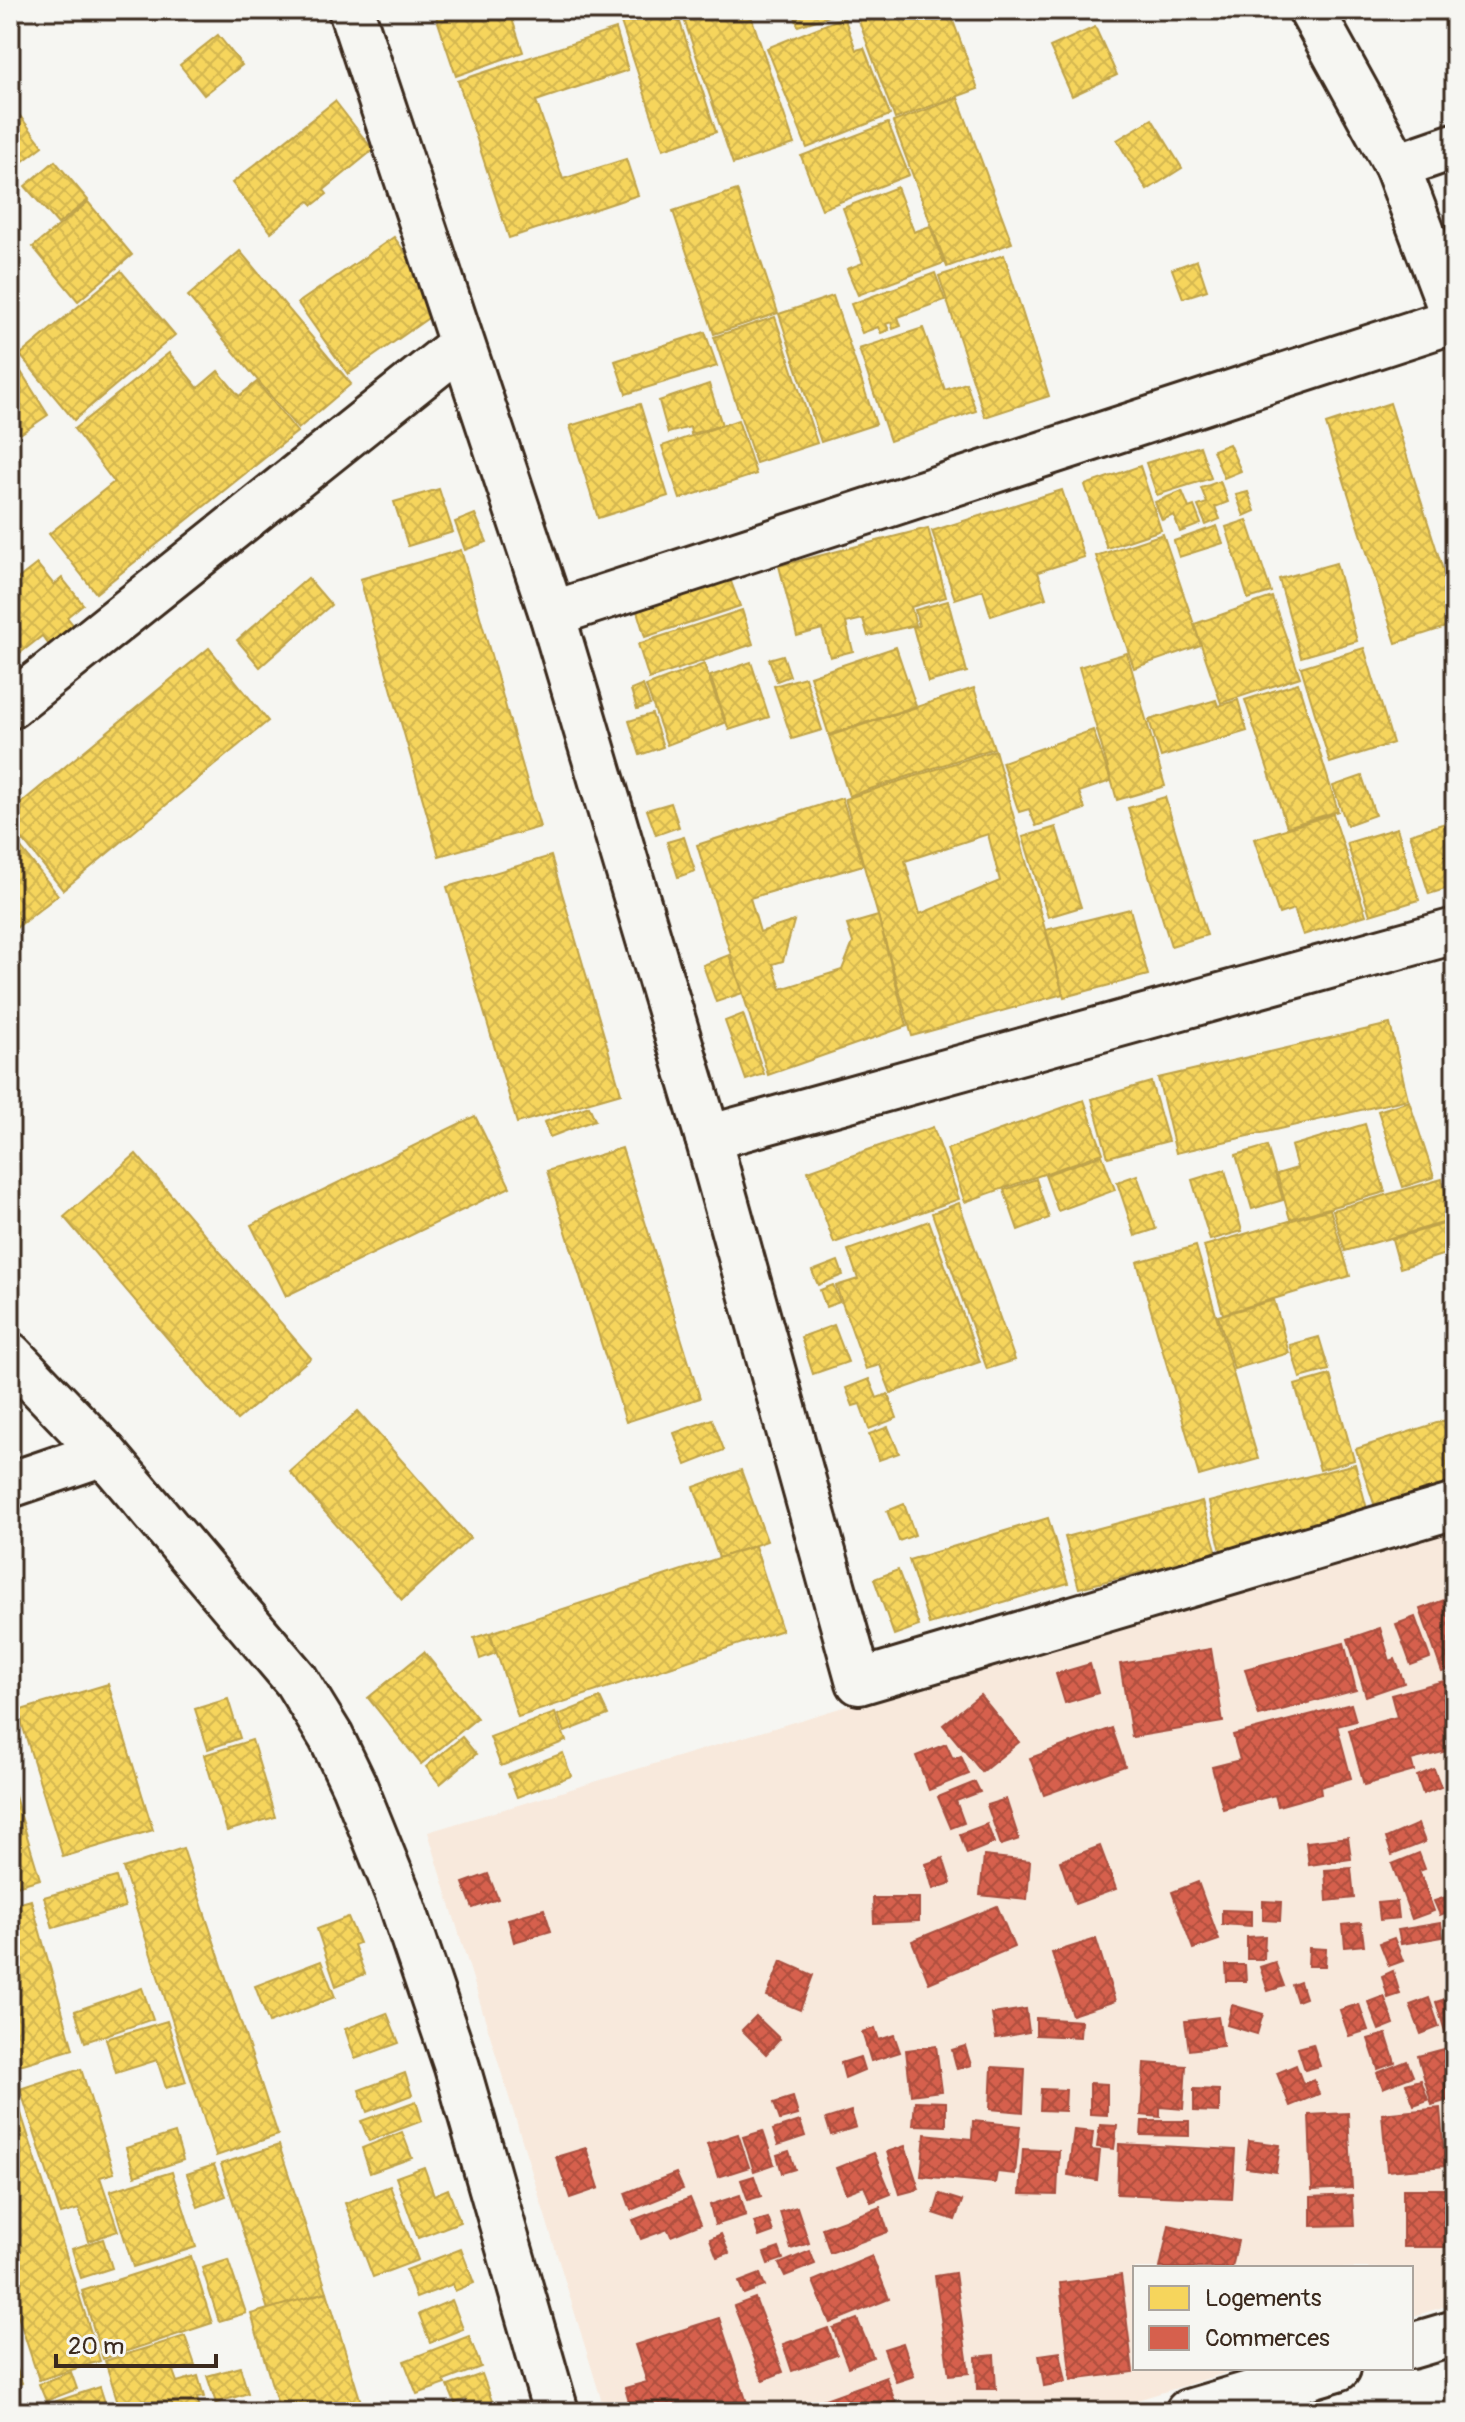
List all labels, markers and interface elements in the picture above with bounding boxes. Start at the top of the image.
legend [1133,2266,1413,2370]
text: Logements [1205,2284,1322,2313]
scale bar [56,2318,216,2368]
text: Commerces [1205,2324,1330,2353]
text: 20 m [68,2332,124,2361]

